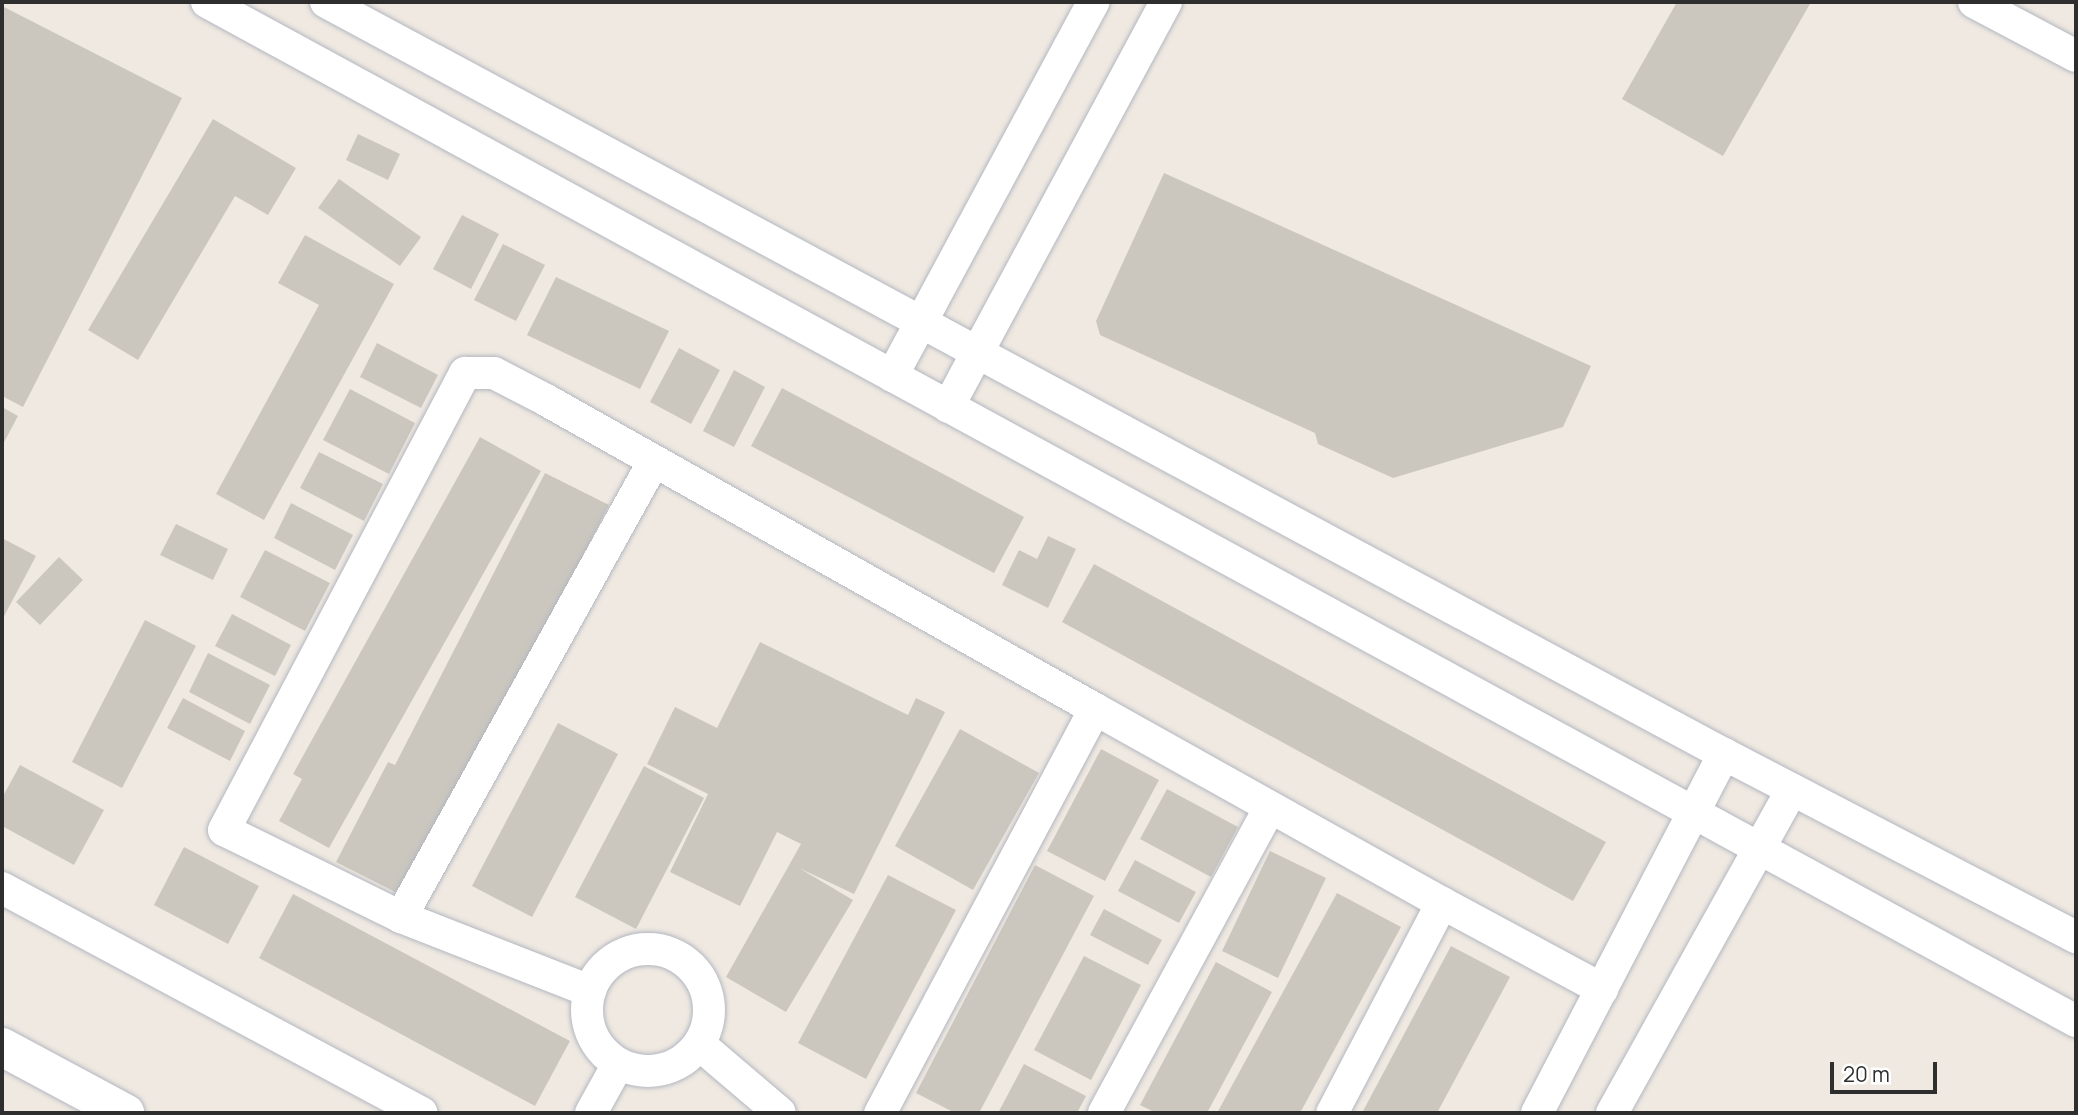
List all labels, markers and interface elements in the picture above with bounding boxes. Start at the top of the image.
scale bar [1833,1048,1940,1092]
text: 20 m [1843,1060,1890,1088]

